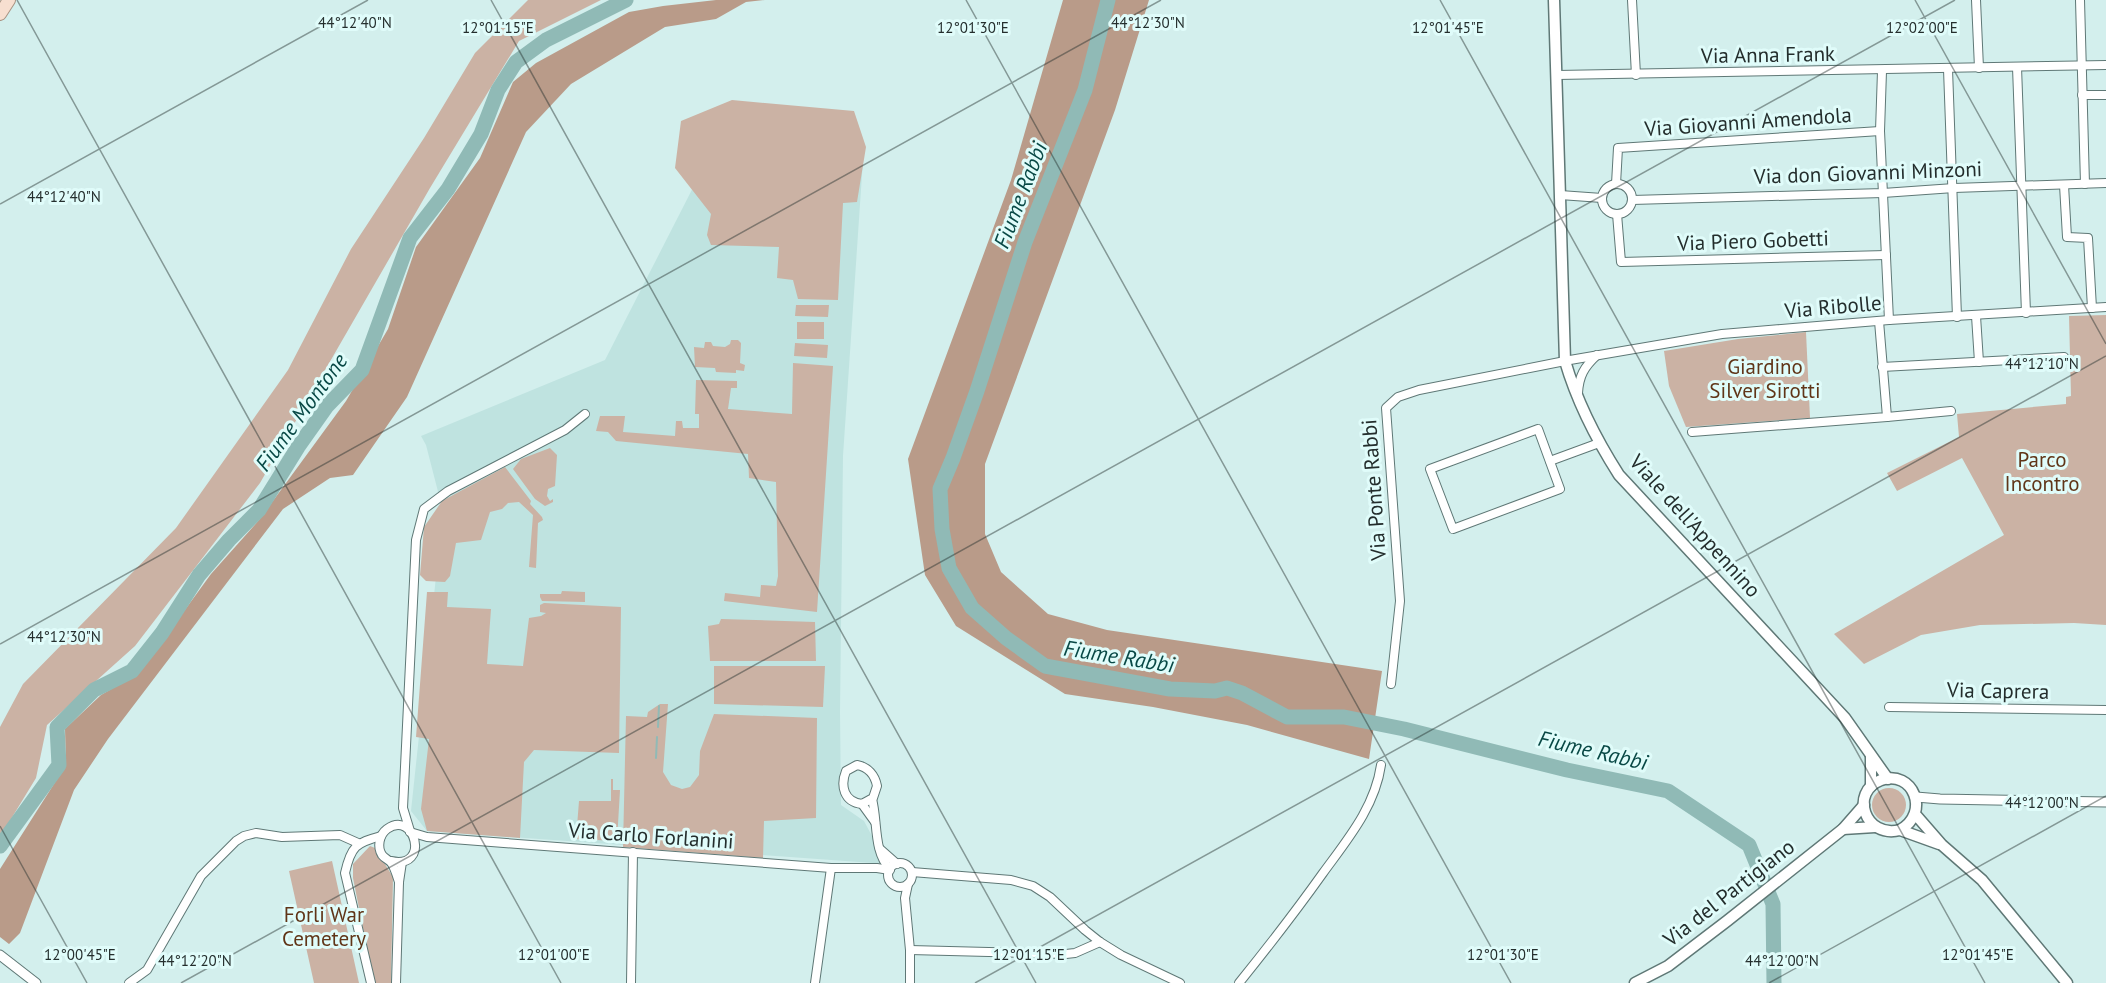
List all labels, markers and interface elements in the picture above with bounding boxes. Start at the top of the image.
text: 44°12'40"N [318,13,392,32]
text: 44°12'30"N [1111,13,1185,32]
text: 12°01'15"E [462,18,534,37]
text: 12°01'30"E [937,18,1009,37]
text: 12°01'45"E [1412,18,1484,37]
text: 12°02'00"E [1886,18,1958,37]
street label: Via Anna Frank [1700,40,1835,69]
street label: Via Giovanni Amendola [1642,101,1853,142]
water label: Fiume Rabbi [987,137,1054,252]
street label: Via don Giovanni Minzoni [1752,155,1983,190]
text: 44°12'40"N [27,187,101,206]
street label: Via Piero Gobetti [1676,224,1829,257]
street label: Via Ribolle [1782,289,1883,324]
water label: Fiume Montone [249,347,354,477]
park label: Giardino Silver Sirotti [1709,353,1821,404]
text: 44°12'10"N [2005,354,2079,373]
street label: Via Ponte Rabbi [1355,419,1392,563]
park label: Parco Incontro [2005,446,2079,497]
street label: Viale dell'Appennino [1623,448,1767,603]
text: 44°12'30"N [27,627,101,646]
water label: Fiume Rabbi [1062,633,1178,679]
street label: Via Caprera [1946,676,2049,705]
water label: Fiume Rabbi [1536,724,1652,776]
text: 44°12'00"N [2005,793,2079,812]
street label: Via Carlo Forlanini [566,816,735,855]
street label: Via del Partigiano [1657,833,1800,953]
park label: Forli War Cemetery [282,901,366,952]
text: 12°00'45"E [44,945,116,964]
text: 12°01'00"E [518,945,590,964]
text: 12°01'15"E [993,945,1065,964]
text: 12°01'30"E [1467,945,1539,964]
text: 12°01'45"E [1942,945,2014,964]
text: 44°12'20"N [158,951,232,970]
text: 44°12'00"N [1745,951,1819,970]

